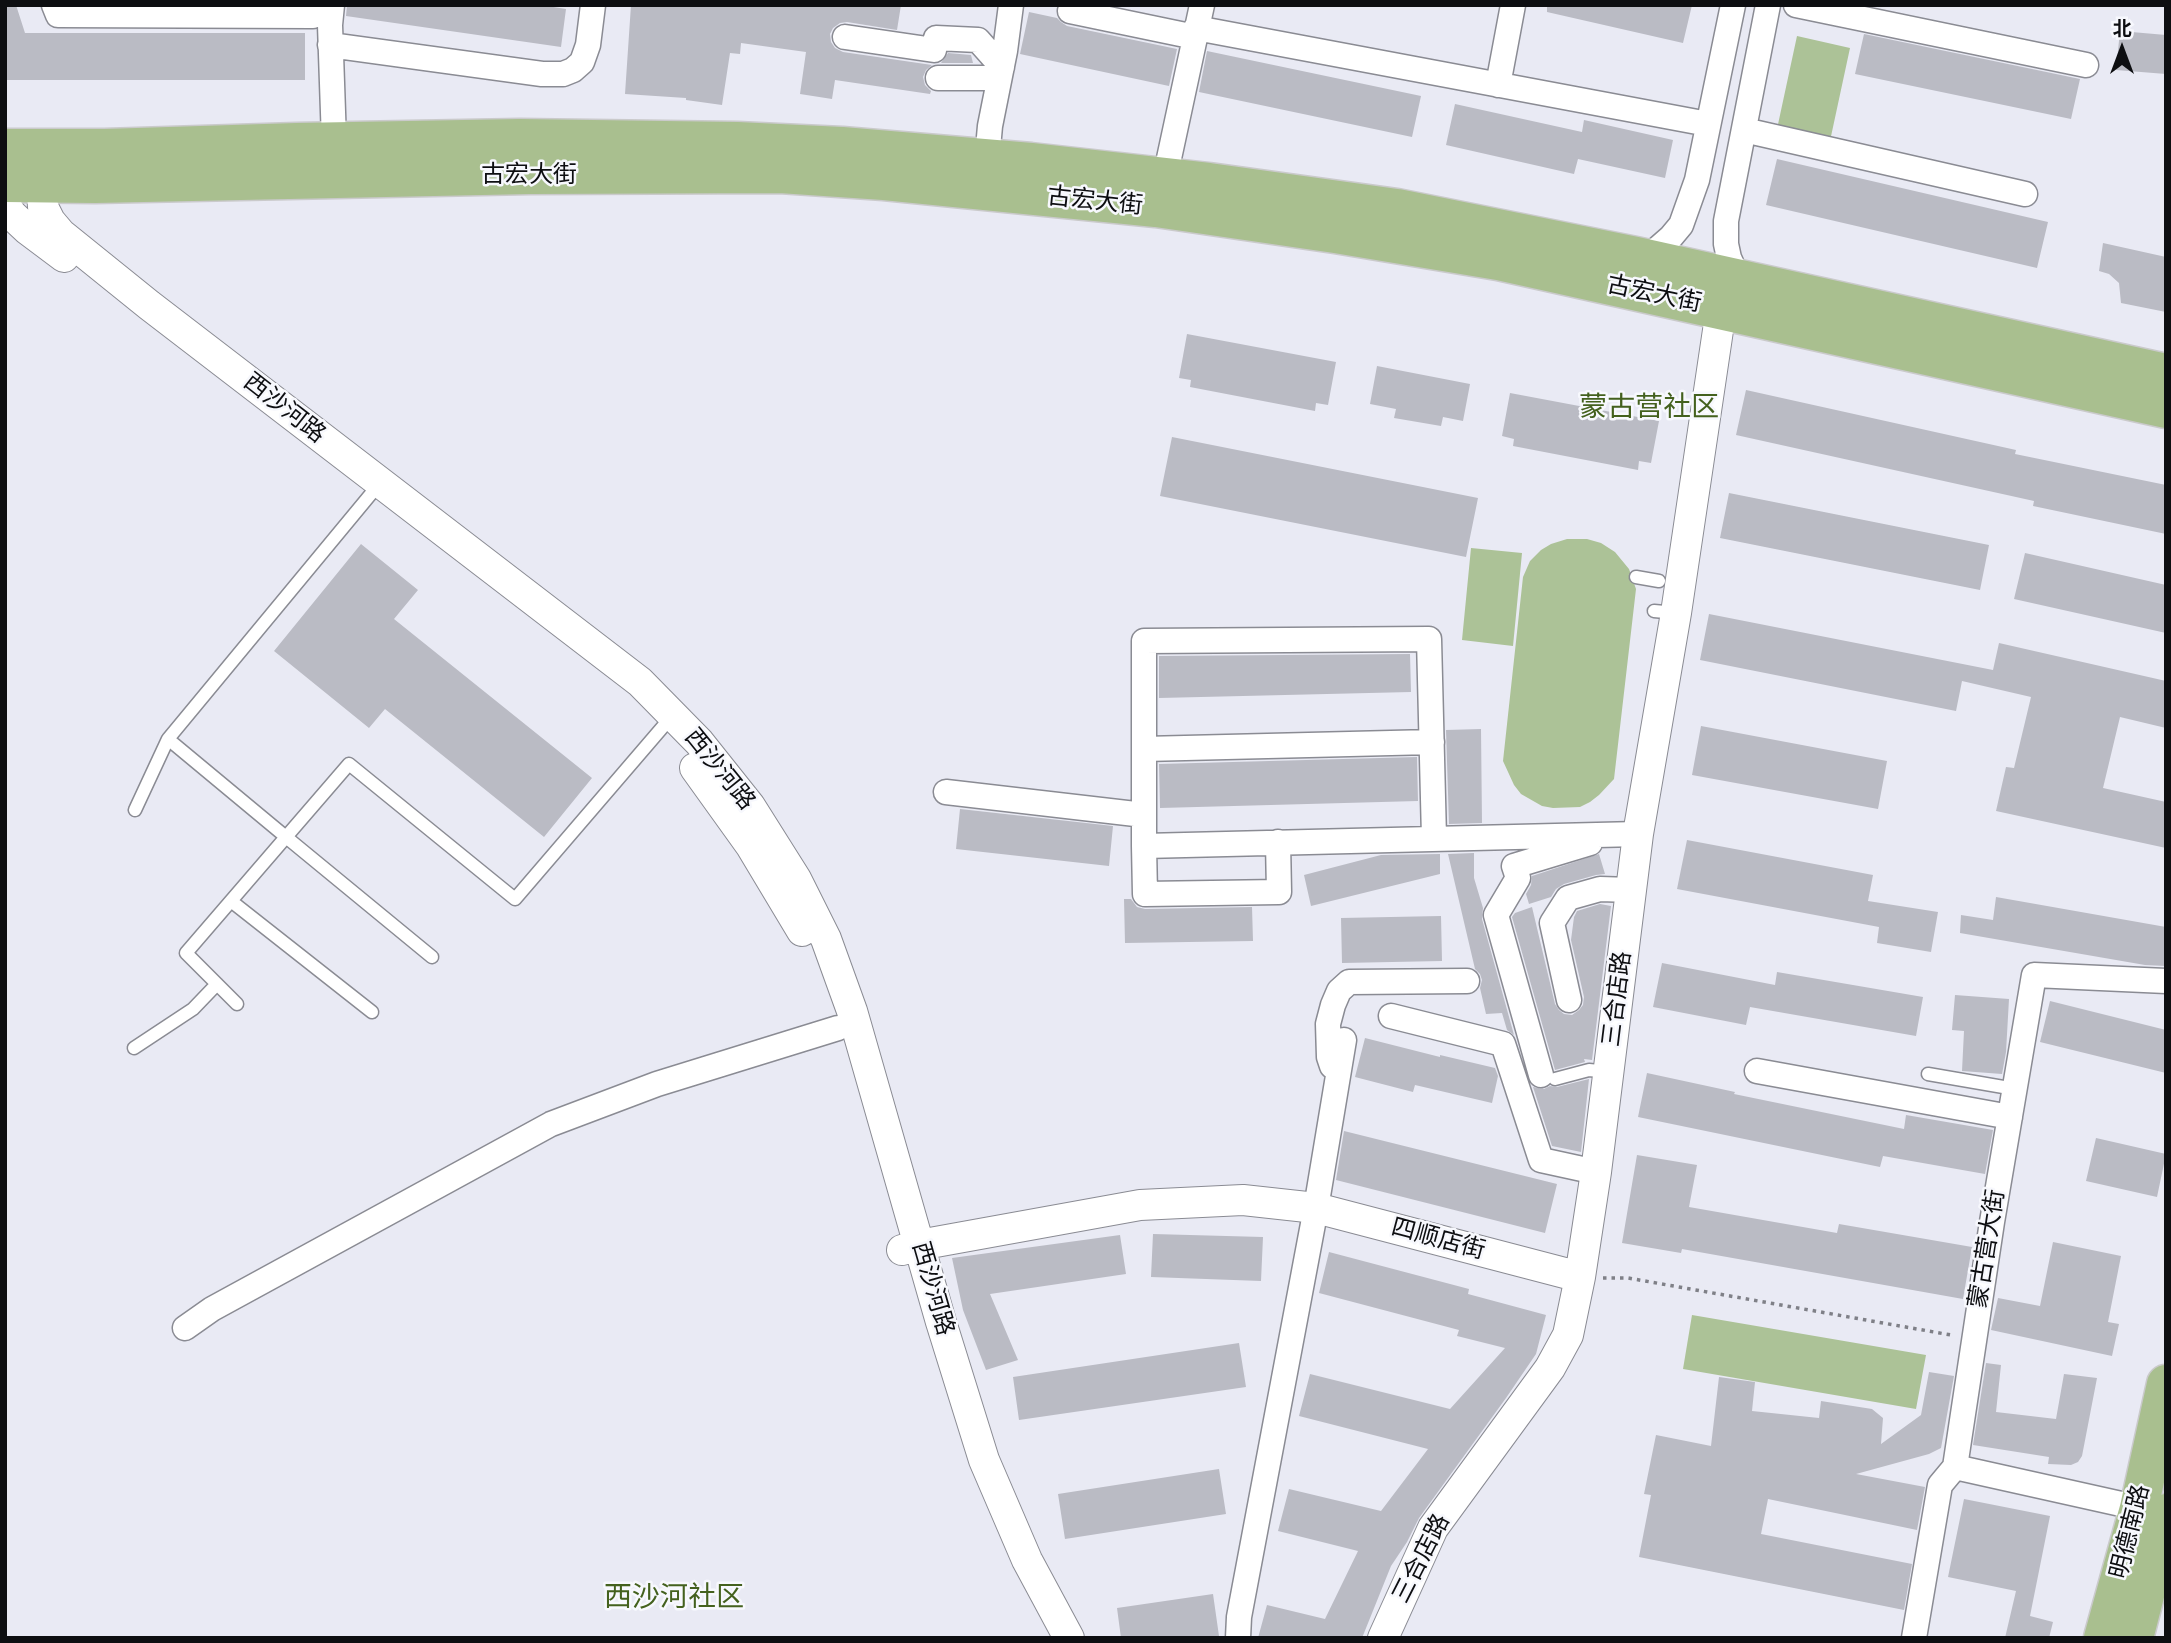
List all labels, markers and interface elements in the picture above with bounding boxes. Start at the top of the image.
north arrow [2087,14,2157,84]
text: 北 [2112,17,2132,39]
street label: 古宏大街 [481,162,577,190]
street label: 古宏大街 [1046,183,1144,221]
street label: 古宏大街 [1604,271,1704,319]
street label: 西沙河路 [237,368,331,450]
district label: 蒙古营社区 [1579,392,1719,426]
street label: 西沙河路 [678,724,760,816]
street label: 三合店路 [1598,950,1638,1048]
street label: 蒙古营大街 [1964,1187,2012,1311]
street label: 四顺店街 [1388,1214,1488,1266]
street label: 西沙河路 [905,1239,959,1339]
street label: 明德南路 [2105,1482,2157,1582]
street label: 三合店路 [1387,1510,1457,1608]
district label: 西沙河社区 [604,1582,744,1616]

